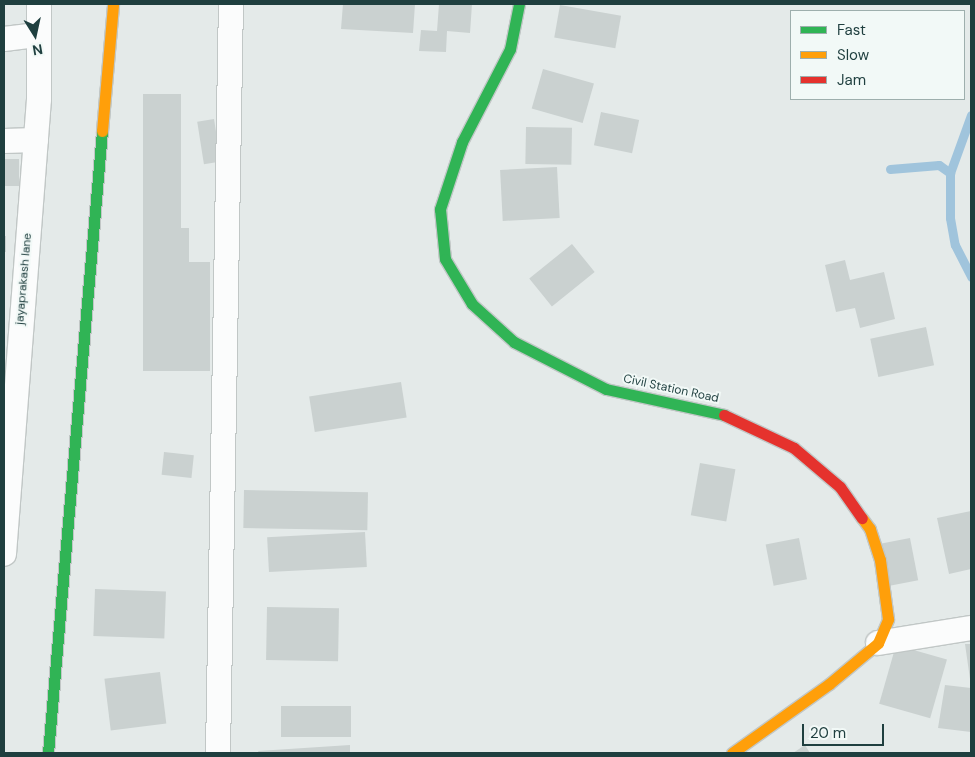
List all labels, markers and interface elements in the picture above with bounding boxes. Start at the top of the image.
north arrow [10,10,60,60]
legend [790,10,965,100]
text: Fast [837,20,866,40]
text: N [31,40,44,60]
text: Slow [837,45,869,65]
text: Jam [837,70,866,90]
street label: jayaprakash lane [13,232,35,326]
street label: Civil Station Road [622,372,720,406]
scale bar [805,714,888,746]
text: 20 m [810,723,846,743]

